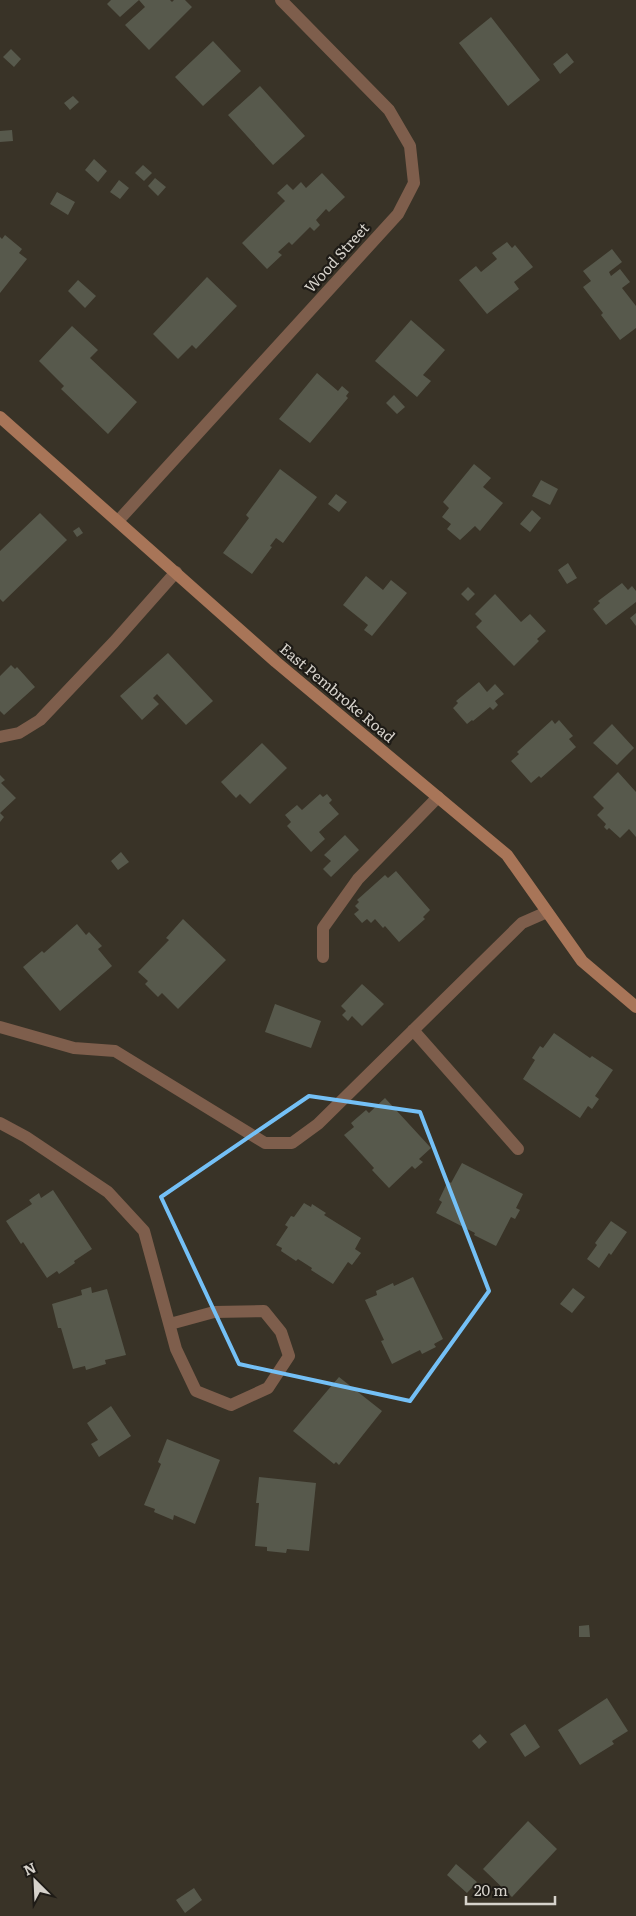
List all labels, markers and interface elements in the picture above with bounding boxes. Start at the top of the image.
street label: Wood Street [298,217,374,297]
street label: East Pembroke Road [275,637,401,747]
north arrow [10,1856,60,1906]
text: N [20,1857,39,1880]
scale bar [466,1874,555,1906]
text: 20 m [474,1878,508,1901]

